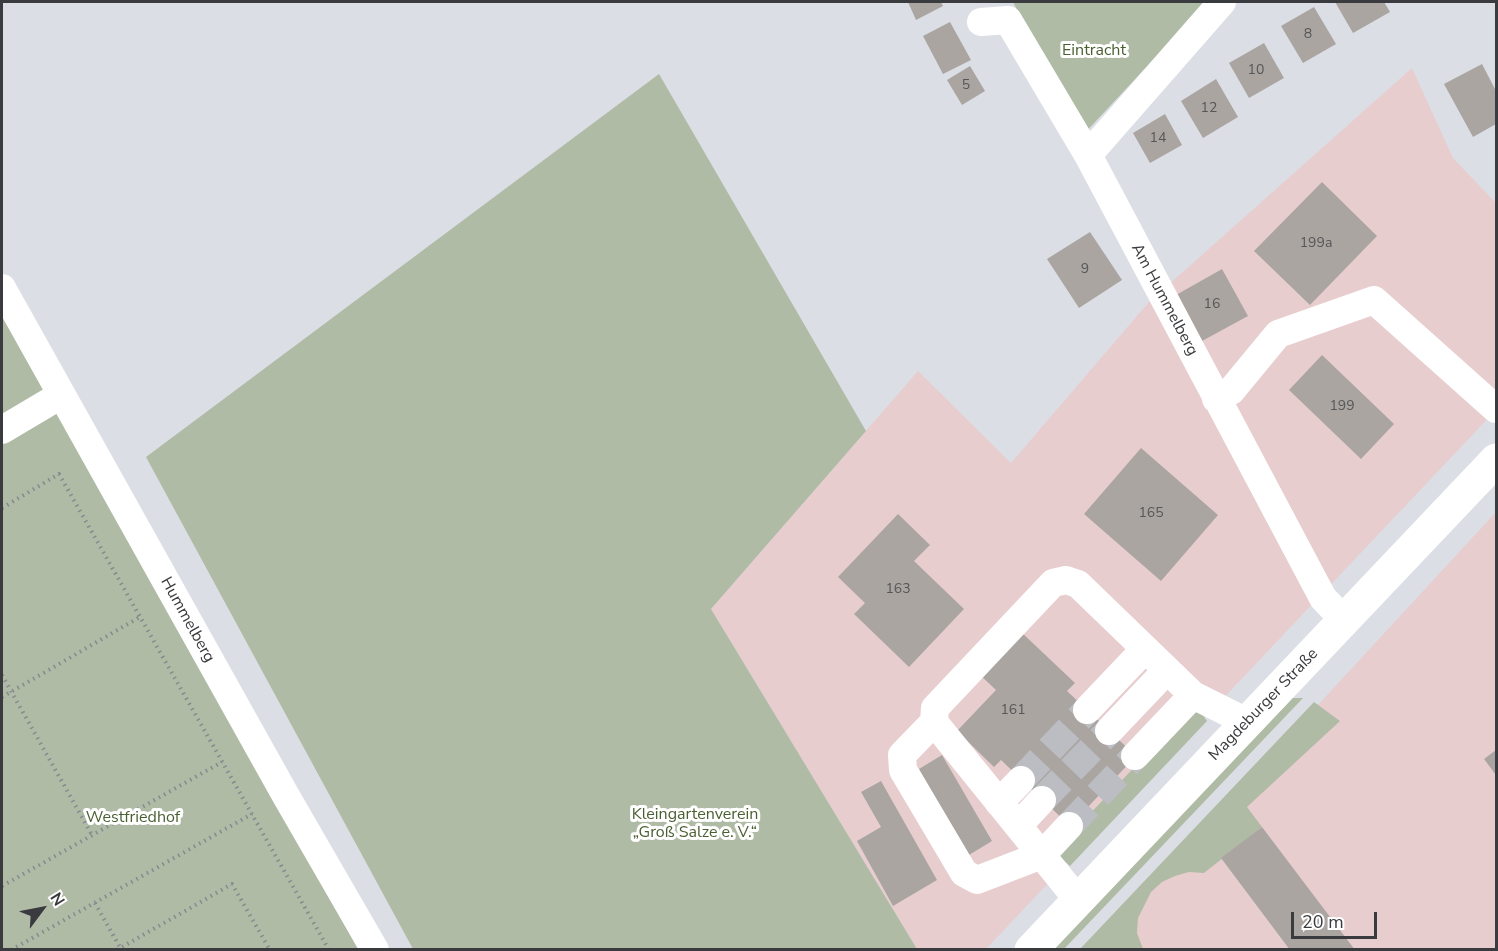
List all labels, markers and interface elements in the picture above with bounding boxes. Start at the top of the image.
house number: 8 [1304,27,1312,43]
park label: Eintracht [1062,41,1126,61]
house number: 10 [1248,63,1264,79]
house number: 5 [962,78,970,94]
house number: 12 [1201,101,1217,117]
house number: 14 [1150,131,1166,147]
house number: 199a [1300,236,1332,252]
street label: Am Hummelberg [1126,241,1202,359]
house number: 9 [1081,262,1089,278]
house number: 16 [1204,297,1220,313]
house number: 199 [1329,399,1355,415]
house number: 165 [1138,506,1164,522]
street label: Hummelberg [156,574,218,666]
house number: 163 [885,582,911,598]
street label: Magdeburger Straße [1205,645,1323,765]
house number: 161 [1000,703,1026,719]
park label: Kleingartenverein „Groß Salze e. V.“ [632,805,758,843]
park label: Westfriedhof [86,808,180,828]
north arrow [12,879,72,939]
text: N [45,889,70,910]
scale bar [1294,900,1380,938]
text: 20 m [1302,910,1344,934]

